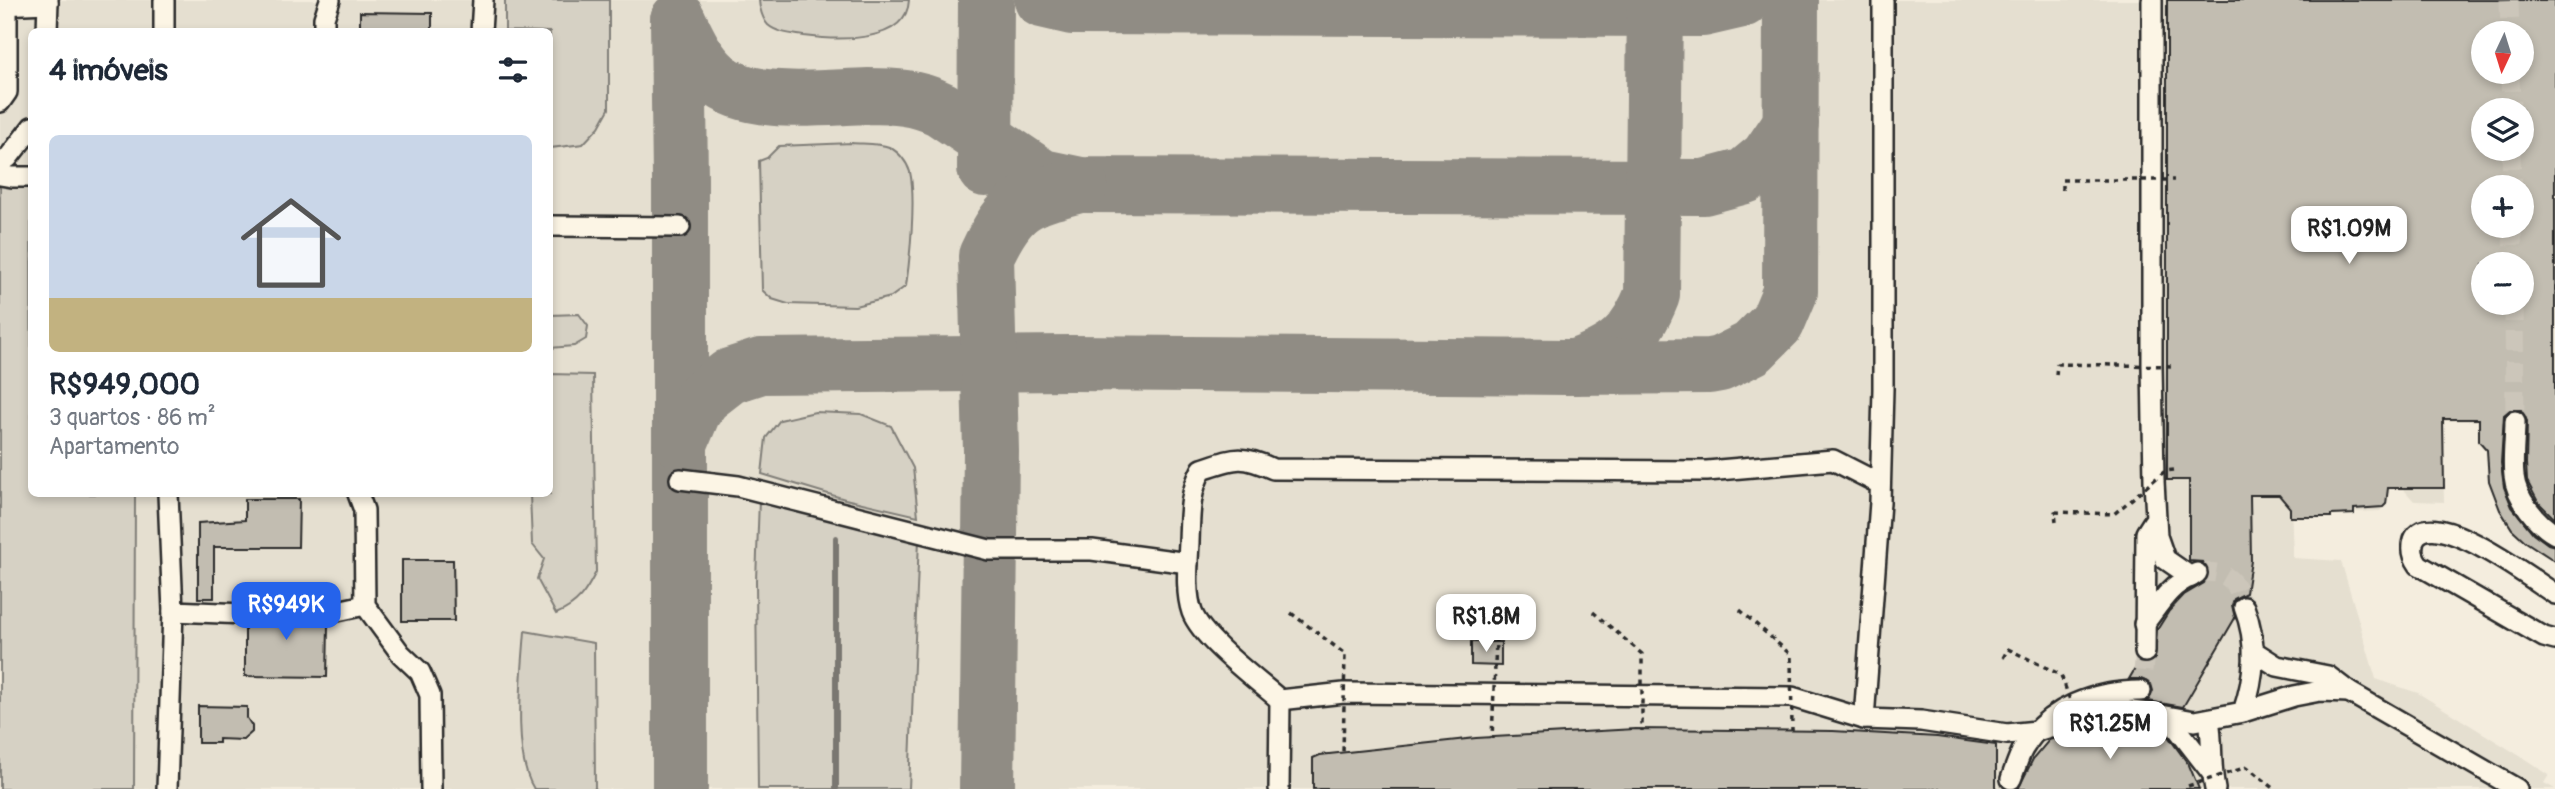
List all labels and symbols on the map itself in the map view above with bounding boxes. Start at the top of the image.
north arrow [2471,21,2534,84]
pin: R$1.09M [2284,206,2414,266]
pin: R$949K [229,582,343,642]
pin: R$1.8M [1429,594,1543,654]
pin: R$1.25M [2045,702,2175,761]

